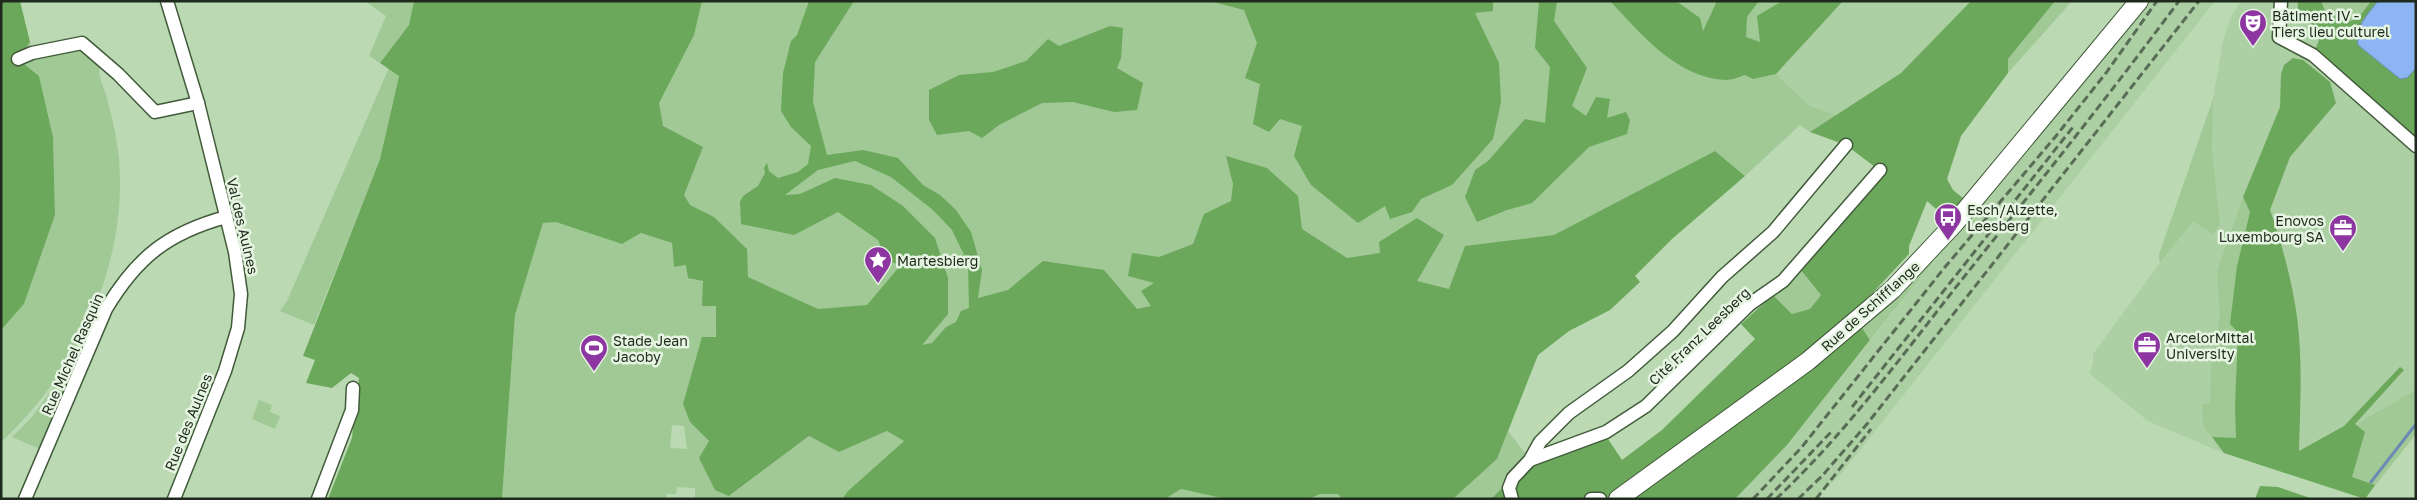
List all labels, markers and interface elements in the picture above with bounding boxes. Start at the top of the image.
place label: Bâtiment IV - Tiers lieu culturel [2272,7,2390,40]
theatre icon: Bâtiment IV - Tiers lieu culturel [2238,8,2268,47]
street label: Val des Aulnes [224,176,262,276]
place label: Esch/Alzette, Leesberg [1967,201,2058,234]
bus stop icon: Esch/Alzette, Leesberg [1933,202,1963,241]
place label: Enovos Luxembourg SA [2219,212,2325,245]
office icon: Enovos Luxembourg SA [2328,213,2358,252]
place icon: Martesbierg [863,245,893,284]
place label: Martesbierg [897,252,978,269]
street label: Rue de Schifflange [1817,257,1923,355]
street label: Cité Franz Leesberg [1645,284,1753,388]
street label: Rue Michel Rasquin [37,290,107,418]
place label: ArcelorMittal University [2166,329,2254,362]
office icon: ArcelorMittal University [2132,330,2162,369]
place label: Stade Jean Jacoby [613,332,688,365]
sports icon: Stade Jean Jacoby [579,333,609,372]
street label: Rue des Aulnes [161,371,215,473]

